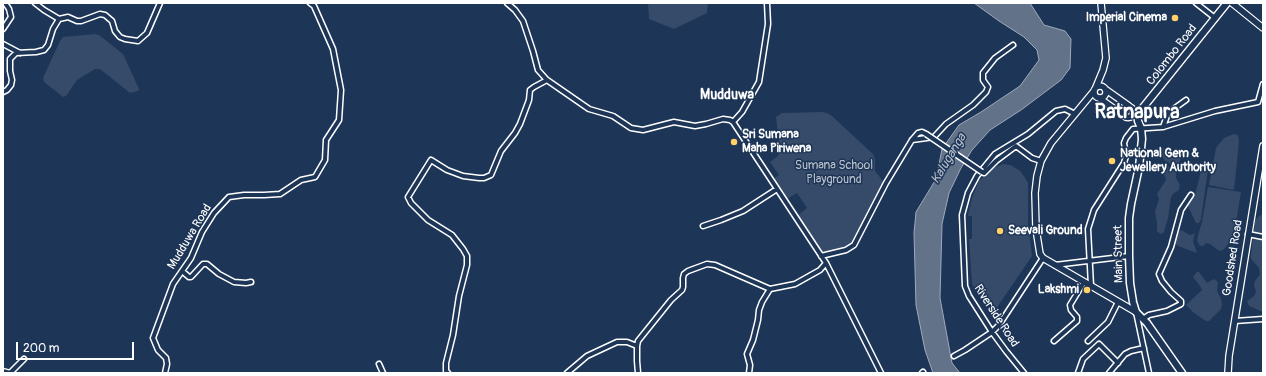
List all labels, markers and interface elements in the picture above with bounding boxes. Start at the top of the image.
place label: Imperial Cinema [1086,11,1167,25]
marker: Imperial Cinema [1170,13,1180,23]
street label: Colombo Road [1144,22,1200,88]
district label: Mudduwa [700,87,754,103]
district label: Ratnapura [1095,101,1179,125]
place label: Sri Sumana Maha Piriwena [742,128,811,156]
water label: Kaluganga [928,131,970,187]
marker: Sri Sumana Maha Piriwena [729,137,739,147]
place label: National Gem & Jewellery Authority [1120,147,1216,175]
marker: National Gem & Jewellery Authority [1107,156,1117,166]
park label: Sumana School Playground [795,159,873,187]
street label: Mudduwa Road [165,202,215,272]
street label: Goodshed Road [1220,219,1246,297]
place label: Seevali Ground [1008,224,1083,238]
street label: Main Street [1111,225,1127,283]
marker: Seevali Ground [995,226,1005,236]
street label: Riverside Road [970,282,1022,350]
place label: Lakshmi [1038,283,1079,297]
marker: Lakshmi [1082,285,1092,295]
scale bar [18,334,136,360]
text: 200 m [23,341,59,356]

